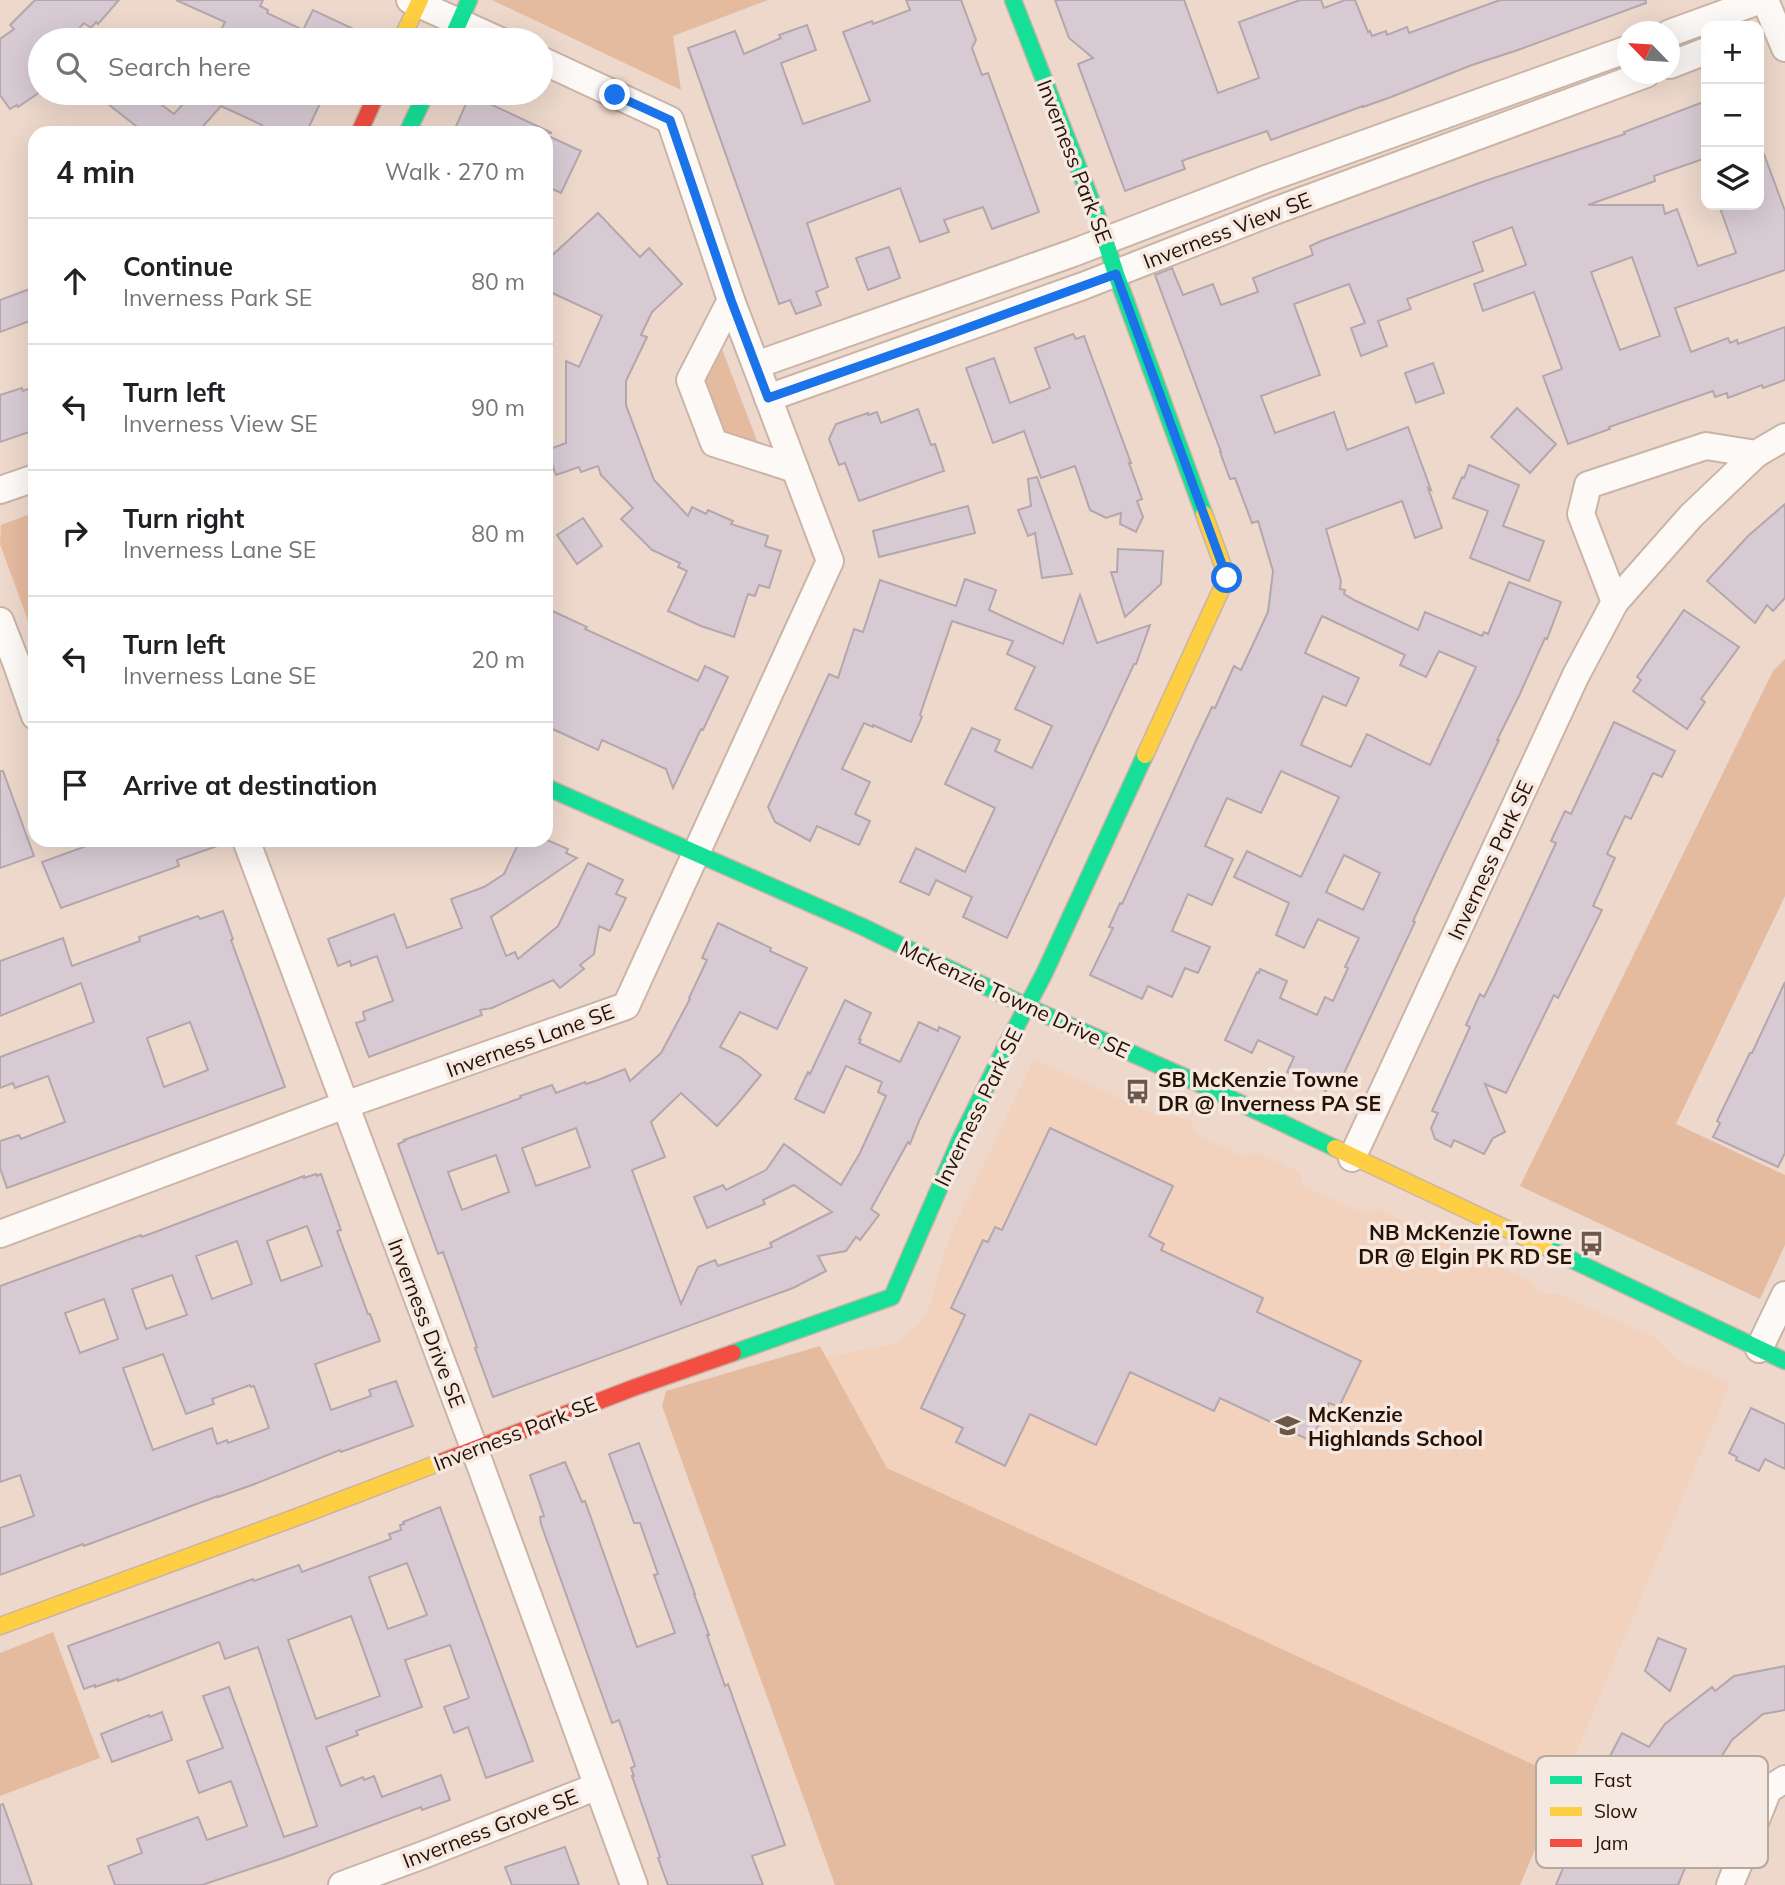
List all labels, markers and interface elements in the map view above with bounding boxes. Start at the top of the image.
north arrow [1617,21,1680,84]
map controls [1701,21,1764,210]
button: + [1701,21,1764,84]
search box [28,28,553,105]
icon: search [52,48,90,86]
text: Search here [108,50,251,83]
street label: Inverness Park SE [1032,76,1118,246]
route end [599,79,630,110]
button: − [1701,84,1764,147]
button: layers [1701,147,1764,210]
text: 4 min [56,153,135,191]
text: Walk · 270 m [385,157,525,186]
street label: Inverness View SE [1139,186,1315,274]
text: Continue [123,250,233,283]
icon: ahead [56,262,94,300]
text: 80 m [471,267,525,296]
text: Inverness Park SE [123,283,312,312]
text: Turn left [123,376,225,409]
icon: left [56,388,94,426]
text: 90 m [471,393,525,422]
text: Inverness View SE [123,409,318,438]
text: Turn right [123,502,244,535]
icon: right [56,514,94,552]
text: 80 m [471,519,525,548]
text: Inverness Lane SE [123,535,316,564]
route start [1211,562,1242,593]
text: Turn left [123,628,225,661]
icon: left [56,640,94,678]
text: 20 m [471,645,525,674]
text: Inverness Lane SE [123,661,316,690]
icon: arrive [56,766,94,804]
text: Arrive at destination [123,769,378,802]
street label: Inverness Park SE [1442,776,1538,944]
street label: McKenzie Towne Drive SE [896,934,1134,1064]
street label: Inverness Lane SE [443,998,617,1082]
street label: Inverness Park SE [928,1024,1028,1190]
place label: SB McKenzie Towne DR @ Inverness PA SE [1158,1066,1381,1116]
bus stop icon: SB McKenzie Towne DR @ Inverness PA SE [1124,1077,1152,1105]
place label: NB McKenzie Towne DR @ Elgin PK RD SE [1358,1219,1572,1269]
bus stop icon: NB McKenzie Towne DR @ Elgin PK RD SE [1578,1230,1606,1258]
street label: Inverness Drive SE [383,1235,471,1411]
street label: Inverness Park SE [430,1390,600,1476]
place label: McKenzie Highlands School [1308,1401,1483,1451]
school or university icon: McKenzie Highlands School [1274,1412,1302,1440]
legend [1536,1756,1768,1868]
text: Fast [1594,1768,1632,1792]
street label: Inverness Grove SE [399,1783,581,1873]
text: Slow [1594,1799,1638,1823]
text: Jam [1594,1831,1628,1855]

